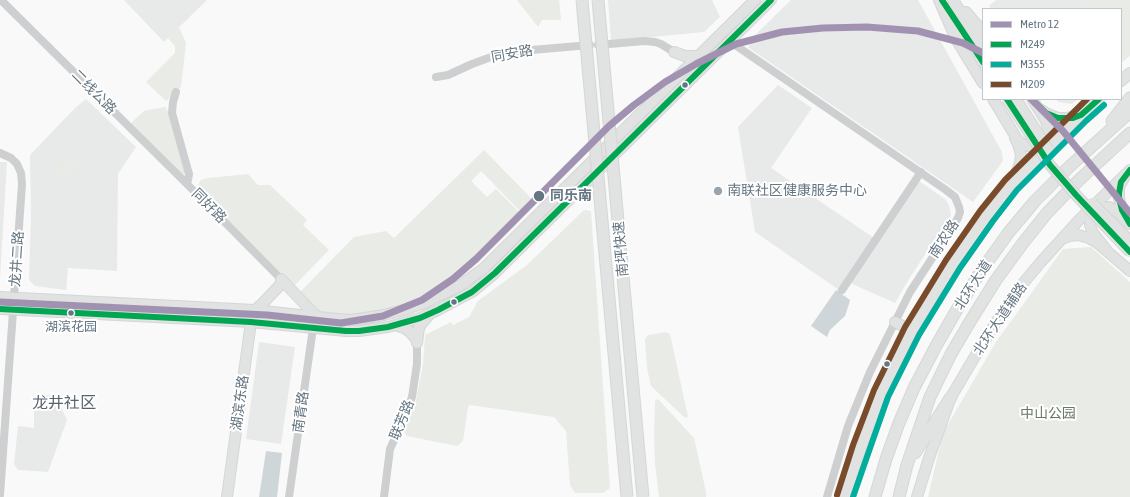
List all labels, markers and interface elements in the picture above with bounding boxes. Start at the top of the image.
legend [982,8,1122,100]
text: Metro 12 [1020,17,1059,31]
text: M249 [1020,37,1045,51]
street label: 同安路 [490,42,534,66]
text: M355 [1020,57,1045,71]
street label: 二线公路 [68,66,120,118]
text: M209 [1020,77,1045,91]
unlabelled marker [680,80,690,90]
place label: 南联社区健康服务中心 [727,183,867,199]
street label: 同好路 [188,185,230,227]
marker: 南联社区健康服务中心 [712,185,724,197]
place label: 同乐南 [550,188,592,204]
marker: 同乐南 [532,189,546,203]
street label: 南农路 [926,217,962,261]
street label: 南坪快速 [610,220,632,278]
street label: 龙井二路 [7,230,27,288]
street label: 北环大道 [951,257,995,313]
street label: 北环大道辅路 [970,279,1030,359]
unlabelled marker [449,297,459,307]
marker: 湖滨花园 [66,308,76,318]
place label: 湖滨花园 [45,319,97,335]
unlabelled marker [882,359,892,369]
street label: 湖滨东路 [228,374,252,432]
street label: 南青路 [290,390,312,434]
district label: 龙井社区 [32,393,96,413]
street label: 联芳路 [386,397,418,443]
park label: 中山公园 [1020,406,1076,422]

